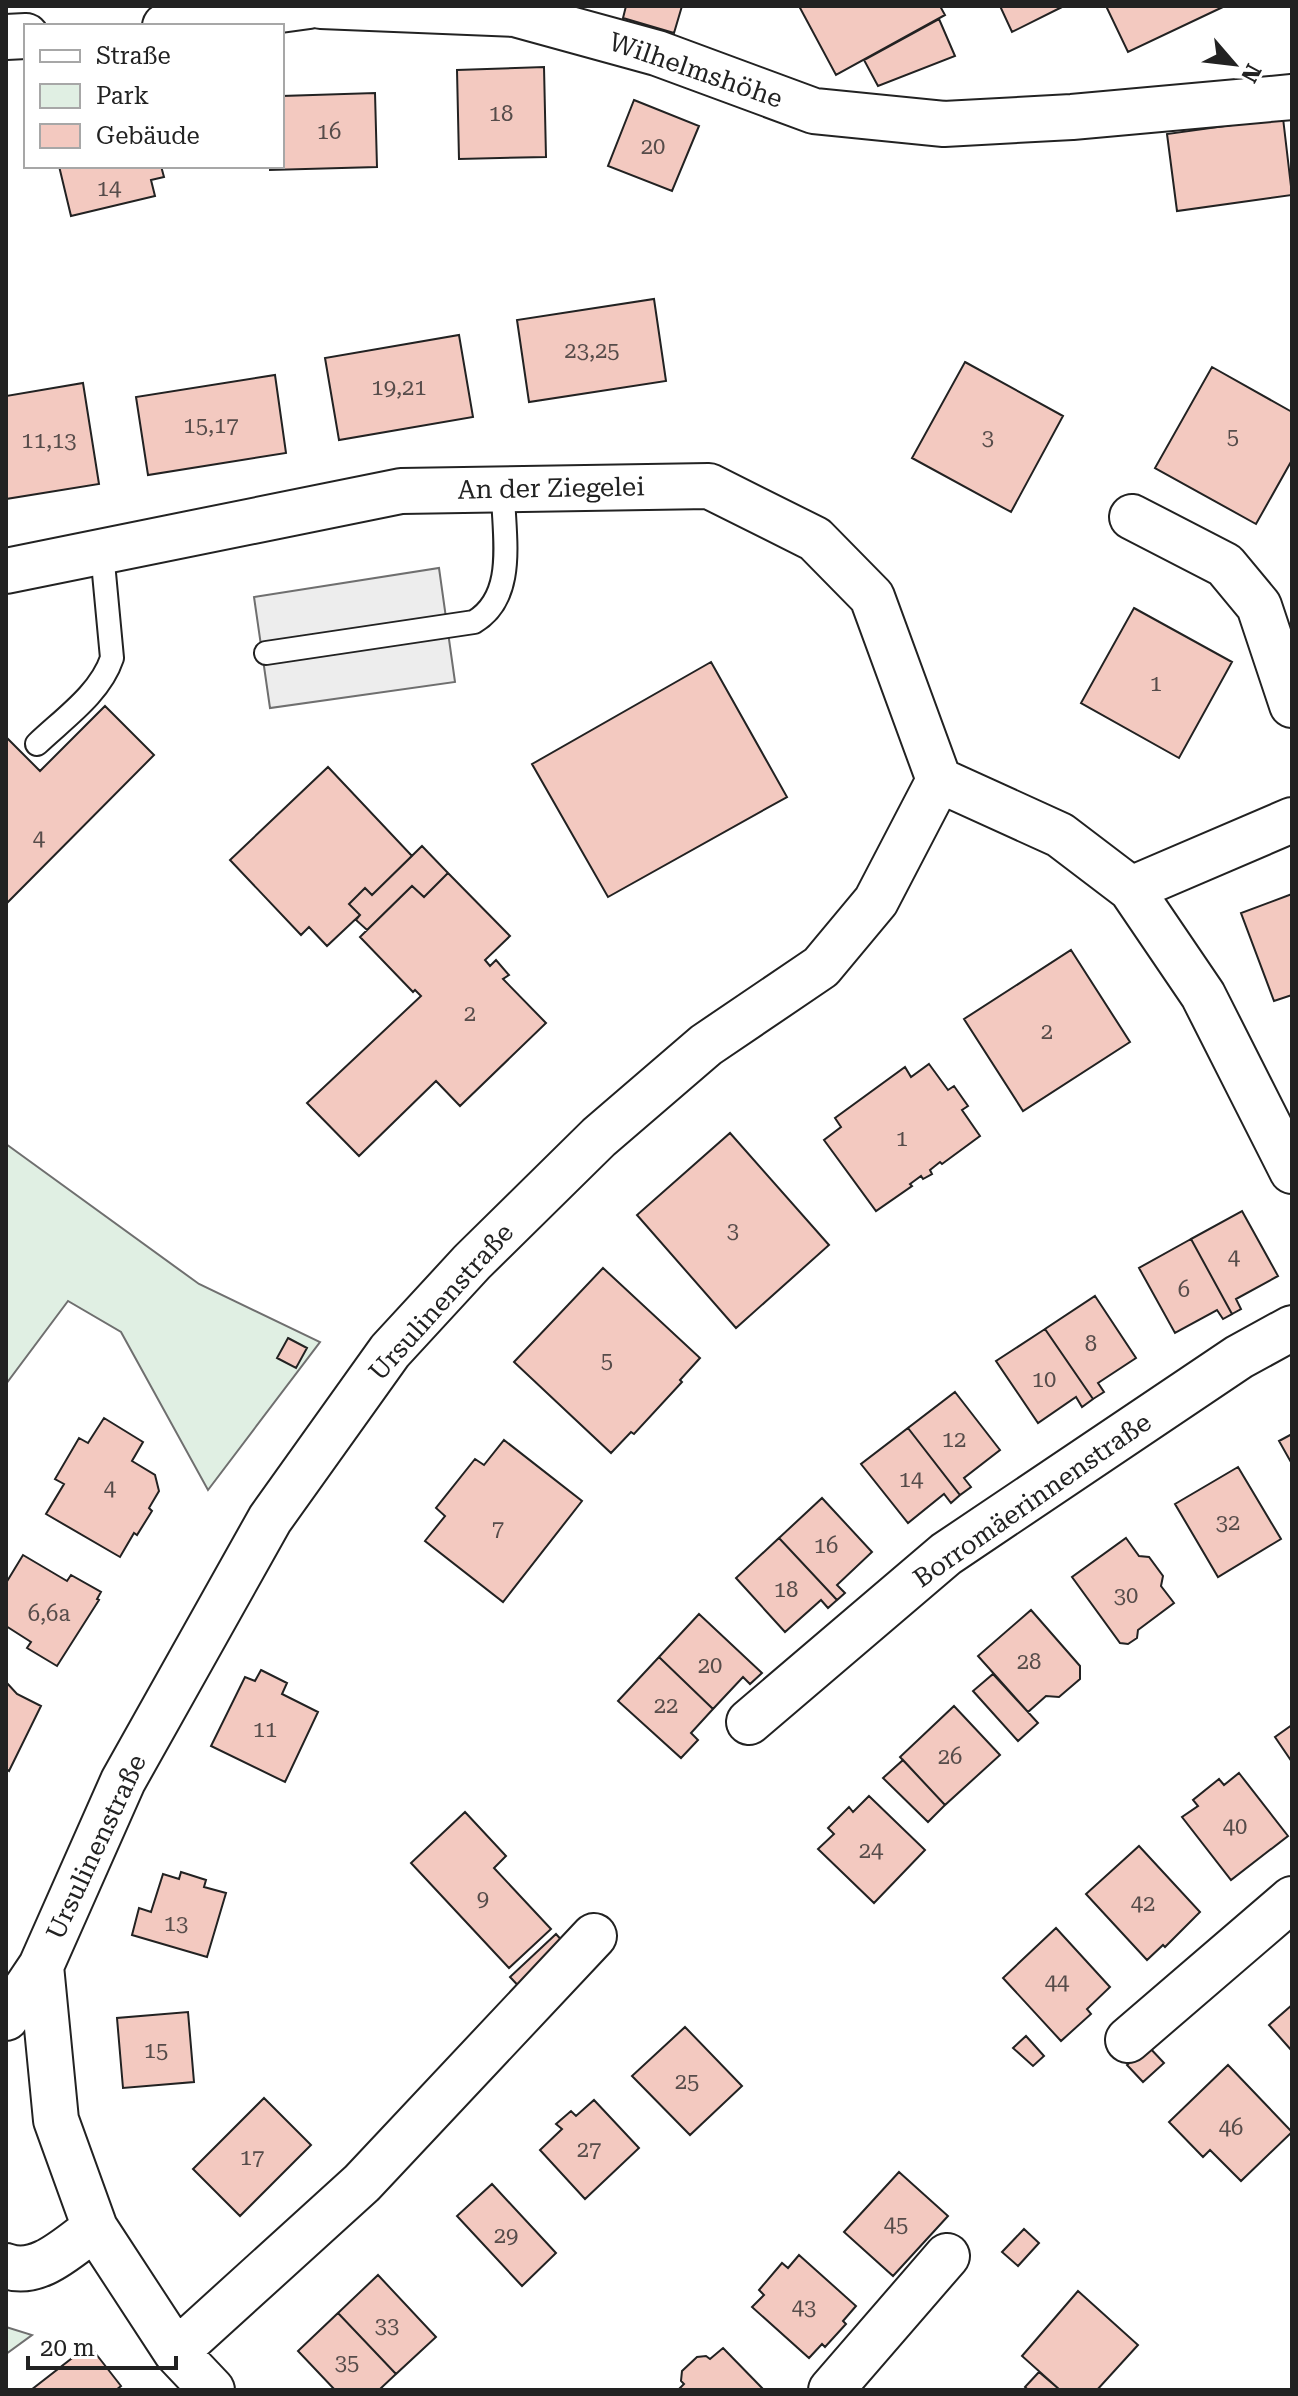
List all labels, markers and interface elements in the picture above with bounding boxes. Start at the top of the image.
legend [24,24,284,168]
north arrow [1194,24,1274,104]
street label: Wilhelmshöhe [605,26,787,114]
text: Straße [96,42,171,70]
text: N [1236,60,1266,87]
text: Park [96,82,149,110]
house number: 18 [489,101,513,126]
house number: 16 [317,119,341,144]
text: Gebäude [96,122,200,150]
house number: 20 [641,134,665,159]
house number: 14 [97,176,122,201]
house number: 23,25 [564,338,620,363]
house number: 19,21 [371,375,427,400]
house number: 15,17 [183,413,239,438]
house number: 5 [1227,424,1239,449]
house number: 3 [982,425,994,450]
house number: 11,13 [21,428,77,453]
street label: An der Ziegelei [457,471,645,505]
house number: 1 [1150,671,1162,696]
house number: 4 [33,826,46,851]
house number: 2 [464,1001,476,1026]
house number: 2 [1041,1019,1053,1044]
house number: 1 [896,1126,908,1151]
street label: Ursulinenstraße [363,1217,519,1387]
house number: 3 [727,1218,739,1243]
house number: 4 [1228,1245,1241,1270]
house number: 6 [1178,1277,1190,1302]
house number: 8 [1085,1331,1097,1356]
house number: 5 [601,1348,613,1373]
house number: 10 [1032,1367,1056,1392]
street label: Borromäerinnenstraße [907,1407,1157,1593]
house number: 12 [942,1427,966,1452]
house number: 14 [899,1467,924,1492]
house number: 4 [104,1476,117,1501]
house number: 32 [1216,1510,1240,1535]
house number: 7 [492,1516,504,1541]
house number: 16 [814,1533,838,1558]
house number: 18 [774,1577,798,1602]
house number: 30 [1114,1583,1138,1608]
house number: 6,6a [28,1601,70,1626]
house number: 28 [1017,1649,1041,1674]
house number: 20 [698,1653,722,1678]
house number: 22 [654,1693,678,1718]
house number: 11 [253,1717,277,1742]
house number: 26 [938,1744,962,1769]
street label: Ursulinenstraße [40,1750,152,1944]
house number: 40 [1223,1814,1247,1839]
house number: 24 [859,1838,884,1863]
house number: 9 [477,1886,489,1911]
house number: 42 [1131,1891,1155,1916]
house number: 13 [164,1911,188,1936]
house number: 44 [1045,1970,1070,1995]
house number: 15 [144,2038,168,2063]
house number: 25 [675,2069,699,2094]
house number: 46 [1219,2115,1243,2140]
house number: 27 [577,2137,601,2162]
house number: 17 [240,2145,264,2170]
house number: 45 [884,2212,908,2237]
house number: 29 [494,2223,518,2248]
house number: 43 [792,2295,816,2320]
house number: 33 [375,2313,399,2338]
scale bar [28,2320,176,2370]
text: 20 m [40,2334,95,2362]
house number: 35 [335,2350,359,2375]

